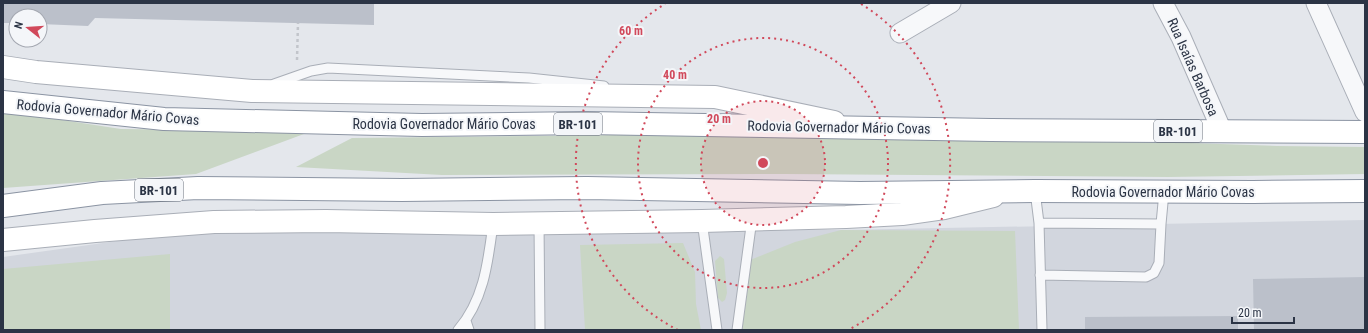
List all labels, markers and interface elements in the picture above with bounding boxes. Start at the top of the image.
north arrow [8,8,48,48]
street label: Rua Isaías Barbosa [1164,15,1222,119]
text: N [12,20,26,30]
text: 60 m [619,24,643,38]
text: 40 m [663,68,687,82]
street label: Rodovia Governador Mário Covas [16,96,200,128]
text: 20 m [707,112,731,126]
road number: BR-101 [554,113,602,135]
street label: Rodovia Governador Mário Covas [352,116,536,132]
street label: Rodovia Governador Mário Covas [747,117,931,137]
road number: BR-101 [1154,120,1202,142]
centre of rings [756,156,770,170]
road number: BR-101 [135,179,183,201]
street label: Rodovia Governador Mário Covas [1071,184,1255,200]
scale bar [1232,299,1294,325]
text: 20 m [1238,306,1262,320]

